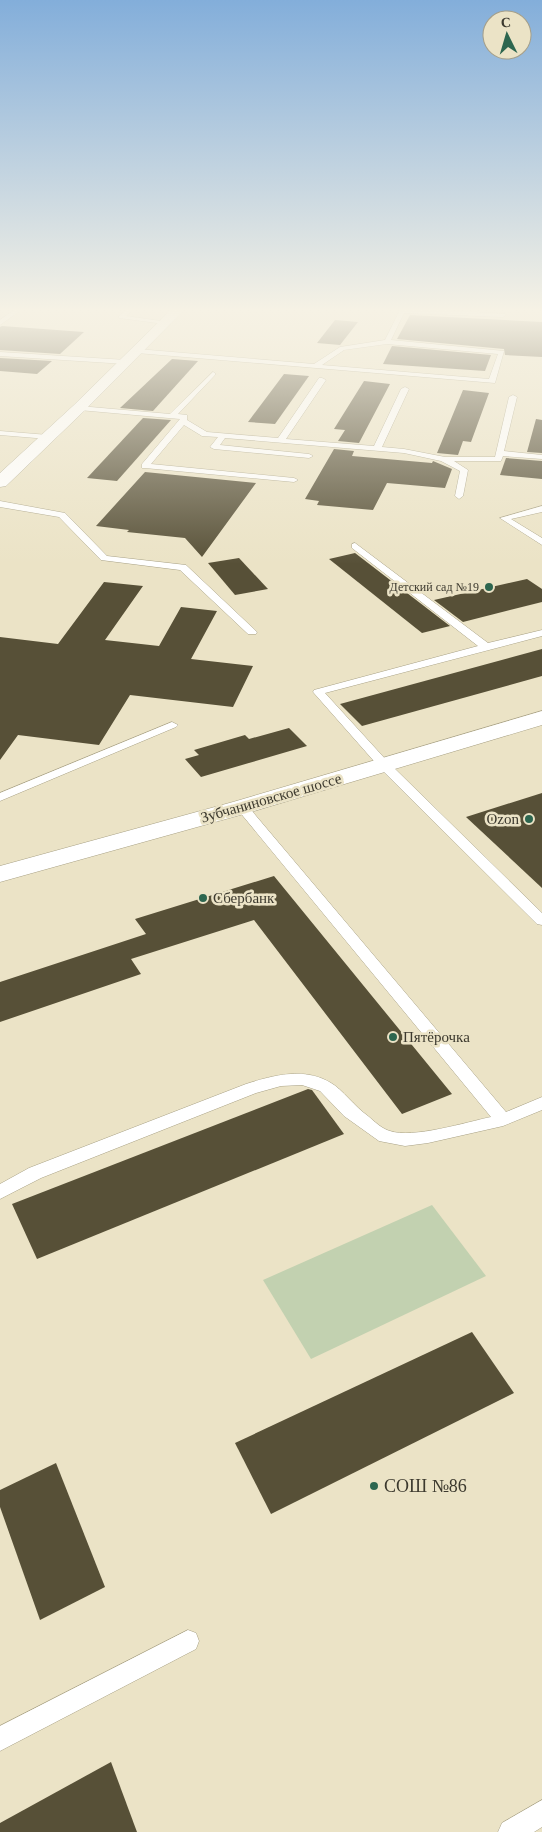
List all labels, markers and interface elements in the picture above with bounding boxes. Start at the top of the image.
north arrow [482,10,532,60]
text: С [500,15,512,30]
place label: Детский сад №19 [390,580,479,594]
marker: Детский сад №19 [483,581,495,593]
street label: Зубчаниновское шоссе [199,770,343,826]
place label: Ozon [487,811,519,827]
marker: Ozon [523,813,535,825]
place label: Сбербанк [213,890,275,906]
marker: Сбербанк [197,892,209,904]
place label: Пятёрочка [403,1029,470,1045]
marker: Пятёрочка [387,1031,399,1043]
place label: СОШ №86 [384,1476,467,1496]
marker: СОШ №86 [368,1480,380,1492]

